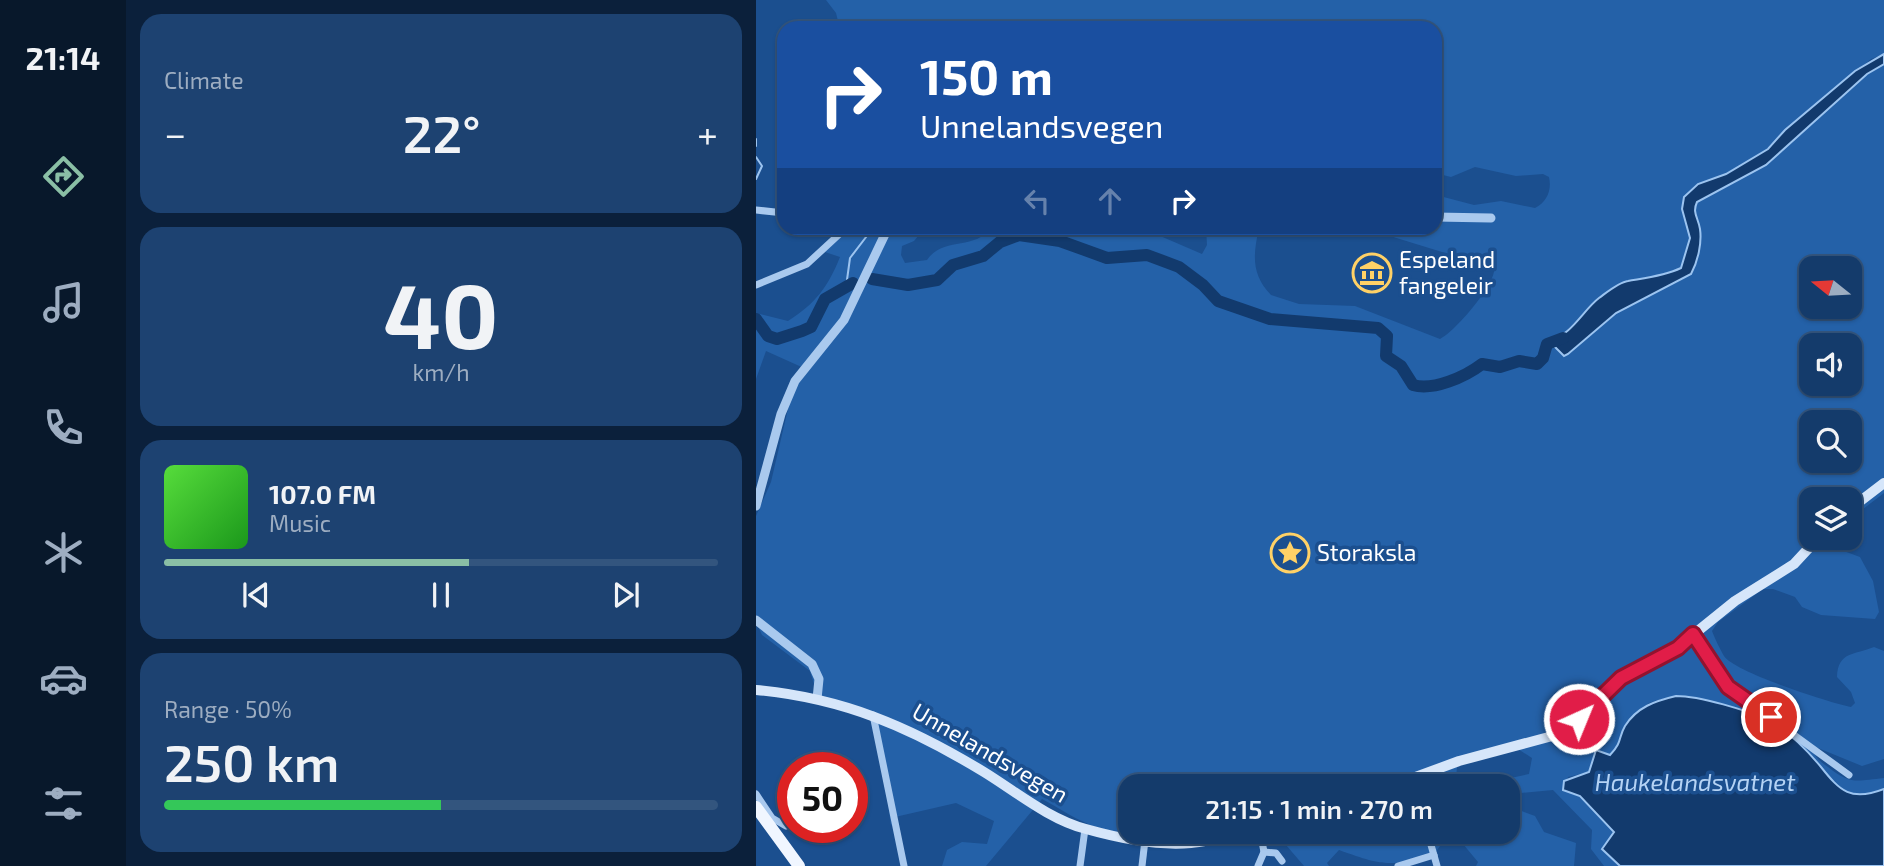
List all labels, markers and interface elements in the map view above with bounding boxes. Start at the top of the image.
text: 21:14 [26,38,100,76]
text: 150 m [920,46,1053,105]
icon: right [805,49,896,140]
text: Climate [164,66,244,94]
text: 22° [403,101,481,163]
text: Unnelandsvegen [920,106,1163,144]
text: − [164,110,186,156]
text: + [697,110,718,156]
icon: directions [39,152,88,201]
icon: left [1018,182,1056,220]
icon: ahead [1091,182,1129,220]
icon: right [1164,182,1202,220]
place label: Espeland fangeleir [1399,245,1495,299]
museum icon: Espeland fangeleir [1351,252,1393,294]
north arrow [1799,256,1862,318]
map controls [1799,256,1862,550]
text: 40 [383,258,499,367]
icon: music [39,278,88,327]
button: sound [1799,333,1862,396]
text: km/h [412,358,470,386]
icon: phone [39,403,88,452]
button: search [1799,410,1862,473]
text: 107.0 FM [269,478,376,509]
button: layers [1799,487,1862,550]
text: Music [269,509,331,537]
icon: climate [39,528,88,577]
place icon: Storaksla [1269,532,1311,574]
place label: Storaksla [1317,538,1416,566]
icon: previous [237,576,275,614]
icon: pause [422,576,460,614]
icon: next [607,576,645,614]
icon: car [39,654,88,703]
position arrow [1542,682,1616,756]
pin [1741,687,1801,747]
text: Range · 50% [164,695,292,723]
street label: Unnelandsvegen [908,696,1073,808]
icon: arrive [1752,698,1790,736]
text: 250 km [164,730,339,792]
speed limit sign: 50 [777,752,868,843]
water label: Haukelandsvatnet [1595,767,1796,796]
icon: filters [39,779,88,828]
text: 21:15 · 1 min · 270 m [1205,793,1433,824]

